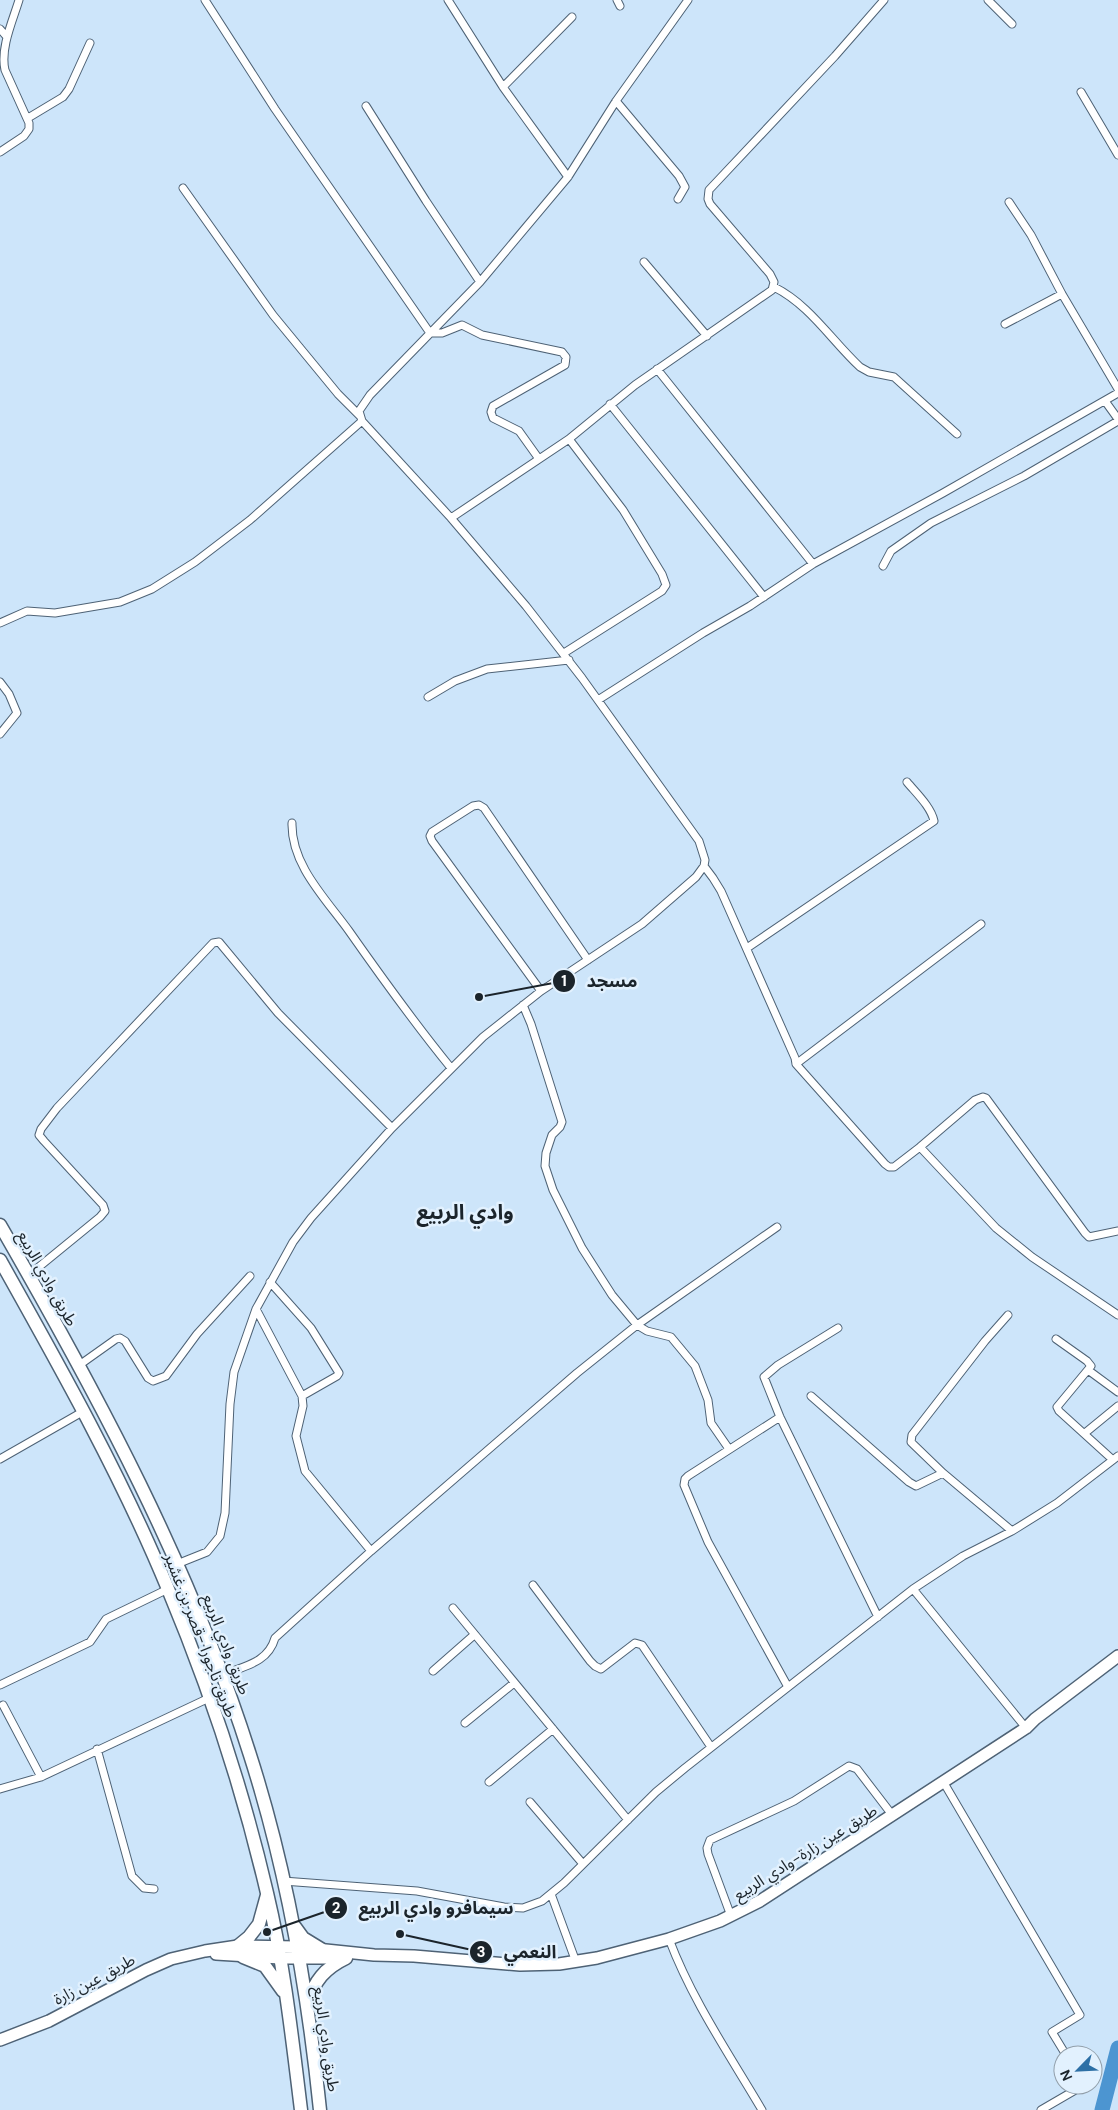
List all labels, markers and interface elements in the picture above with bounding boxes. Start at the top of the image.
callout: مسجد [551,965,647,998]
text: مسجد [587,969,637,993]
text: 1 [561,971,567,991]
district label: وادي الربيع [416,1198,514,1229]
street label: طريق وادي الربيع [11,1227,83,1331]
street label: طريق تاجورا -قصر بن غشير [159,1549,242,1720]
street label: طريق وادي الربيع [196,1591,255,1698]
street label: طريق عين زارة-وادي الربيع [729,1799,882,1907]
callout: سيمافرو وادي الربيع [323,1891,524,1924]
text: سيمافرو وادي الربيع [358,1896,514,1922]
text: 2 [332,1898,341,1918]
callout: النعمي [469,1935,567,1968]
text: النعمي [504,1940,556,1966]
text: 3 [476,1942,486,1962]
street label: طريق عين زارة [50,1949,139,2010]
street label: طريق وادي الربيع [307,1985,344,2094]
north arrow [1053,2045,1103,2095]
text: N [1056,2067,1076,2084]

